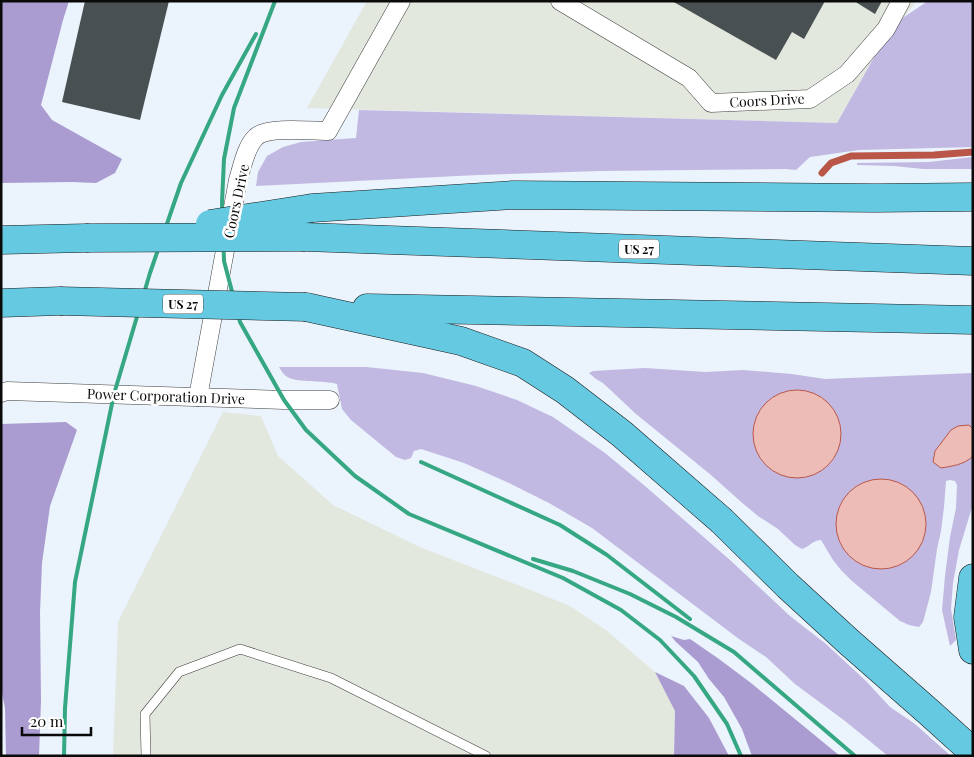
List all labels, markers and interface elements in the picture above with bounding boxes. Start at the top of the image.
street label: Coors Drive [729,89,805,111]
street label: Coors Drive [219,162,253,240]
road number: US 27 [619,240,659,258]
road number: US 27 [163,294,203,314]
street label: Power Corporation Drive [87,384,245,408]
scale bar [22,704,91,736]
text: 20 m [30,711,64,731]

